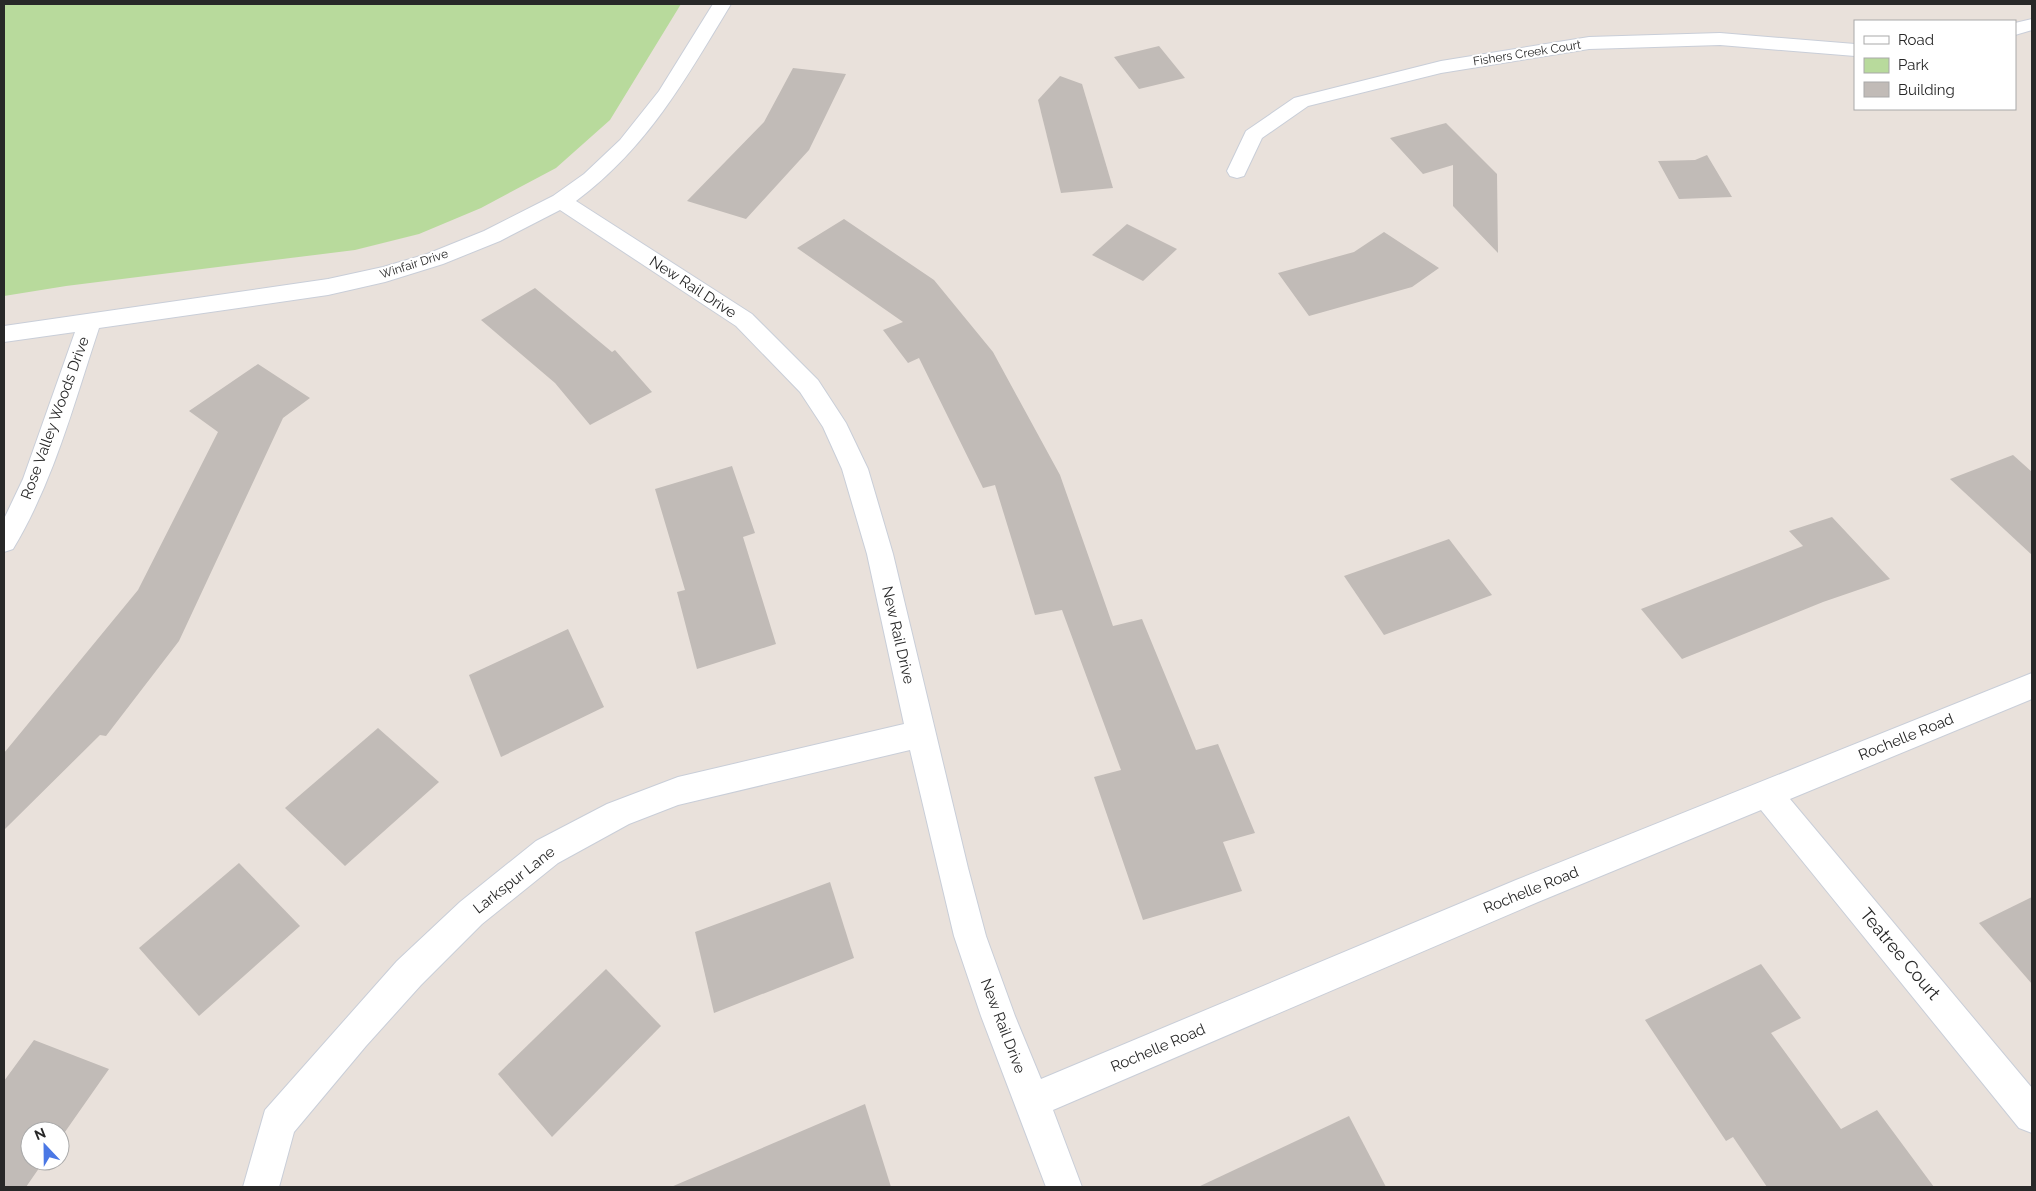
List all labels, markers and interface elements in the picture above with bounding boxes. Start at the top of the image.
legend [1854,20,2016,110]
text: Road [1898,31,1934,49]
street label: Fishers Creek Court [1472,38,1582,68]
text: Park [1898,56,1929,74]
text: Building [1898,81,1955,99]
street label: Winfair Drive [378,246,450,282]
street label: New Rail Drive [646,252,740,322]
street label: Rose Valley Woods Drive [17,334,93,502]
street label: New Rail Drive [878,584,918,686]
street label: Rochelle Road [1856,710,1956,764]
street label: Larkspur Lane [470,842,559,917]
street label: Rochelle Road [1481,863,1581,917]
street label: Teatree Court [1856,904,1945,1004]
street label: New Rail Drive [977,976,1029,1076]
street label: Rochelle Road [1108,1020,1208,1076]
north arrow [20,1121,70,1171]
text: N [32,1125,48,1143]

